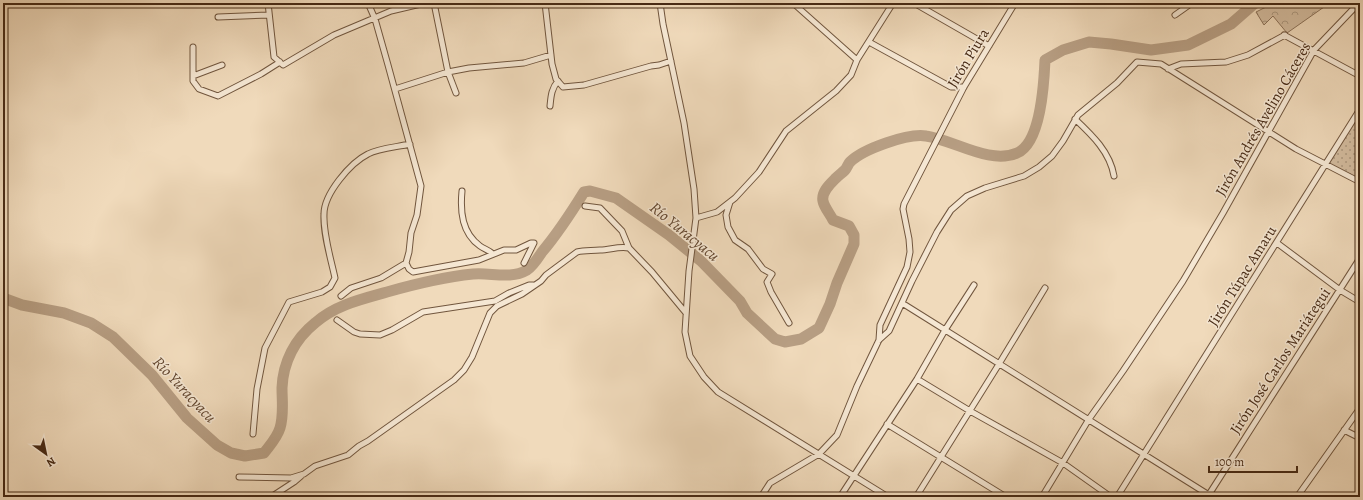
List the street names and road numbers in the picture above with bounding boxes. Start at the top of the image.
street label: Jirón Piura [942,24,994,91]
street label: Jirón Andrés Avelino Cáceres [1211,38,1315,200]
street label: Jirón Túpac Amaru [1203,221,1281,330]
street label: Jirón José Carlos Mariátegui [1225,284,1335,438]

